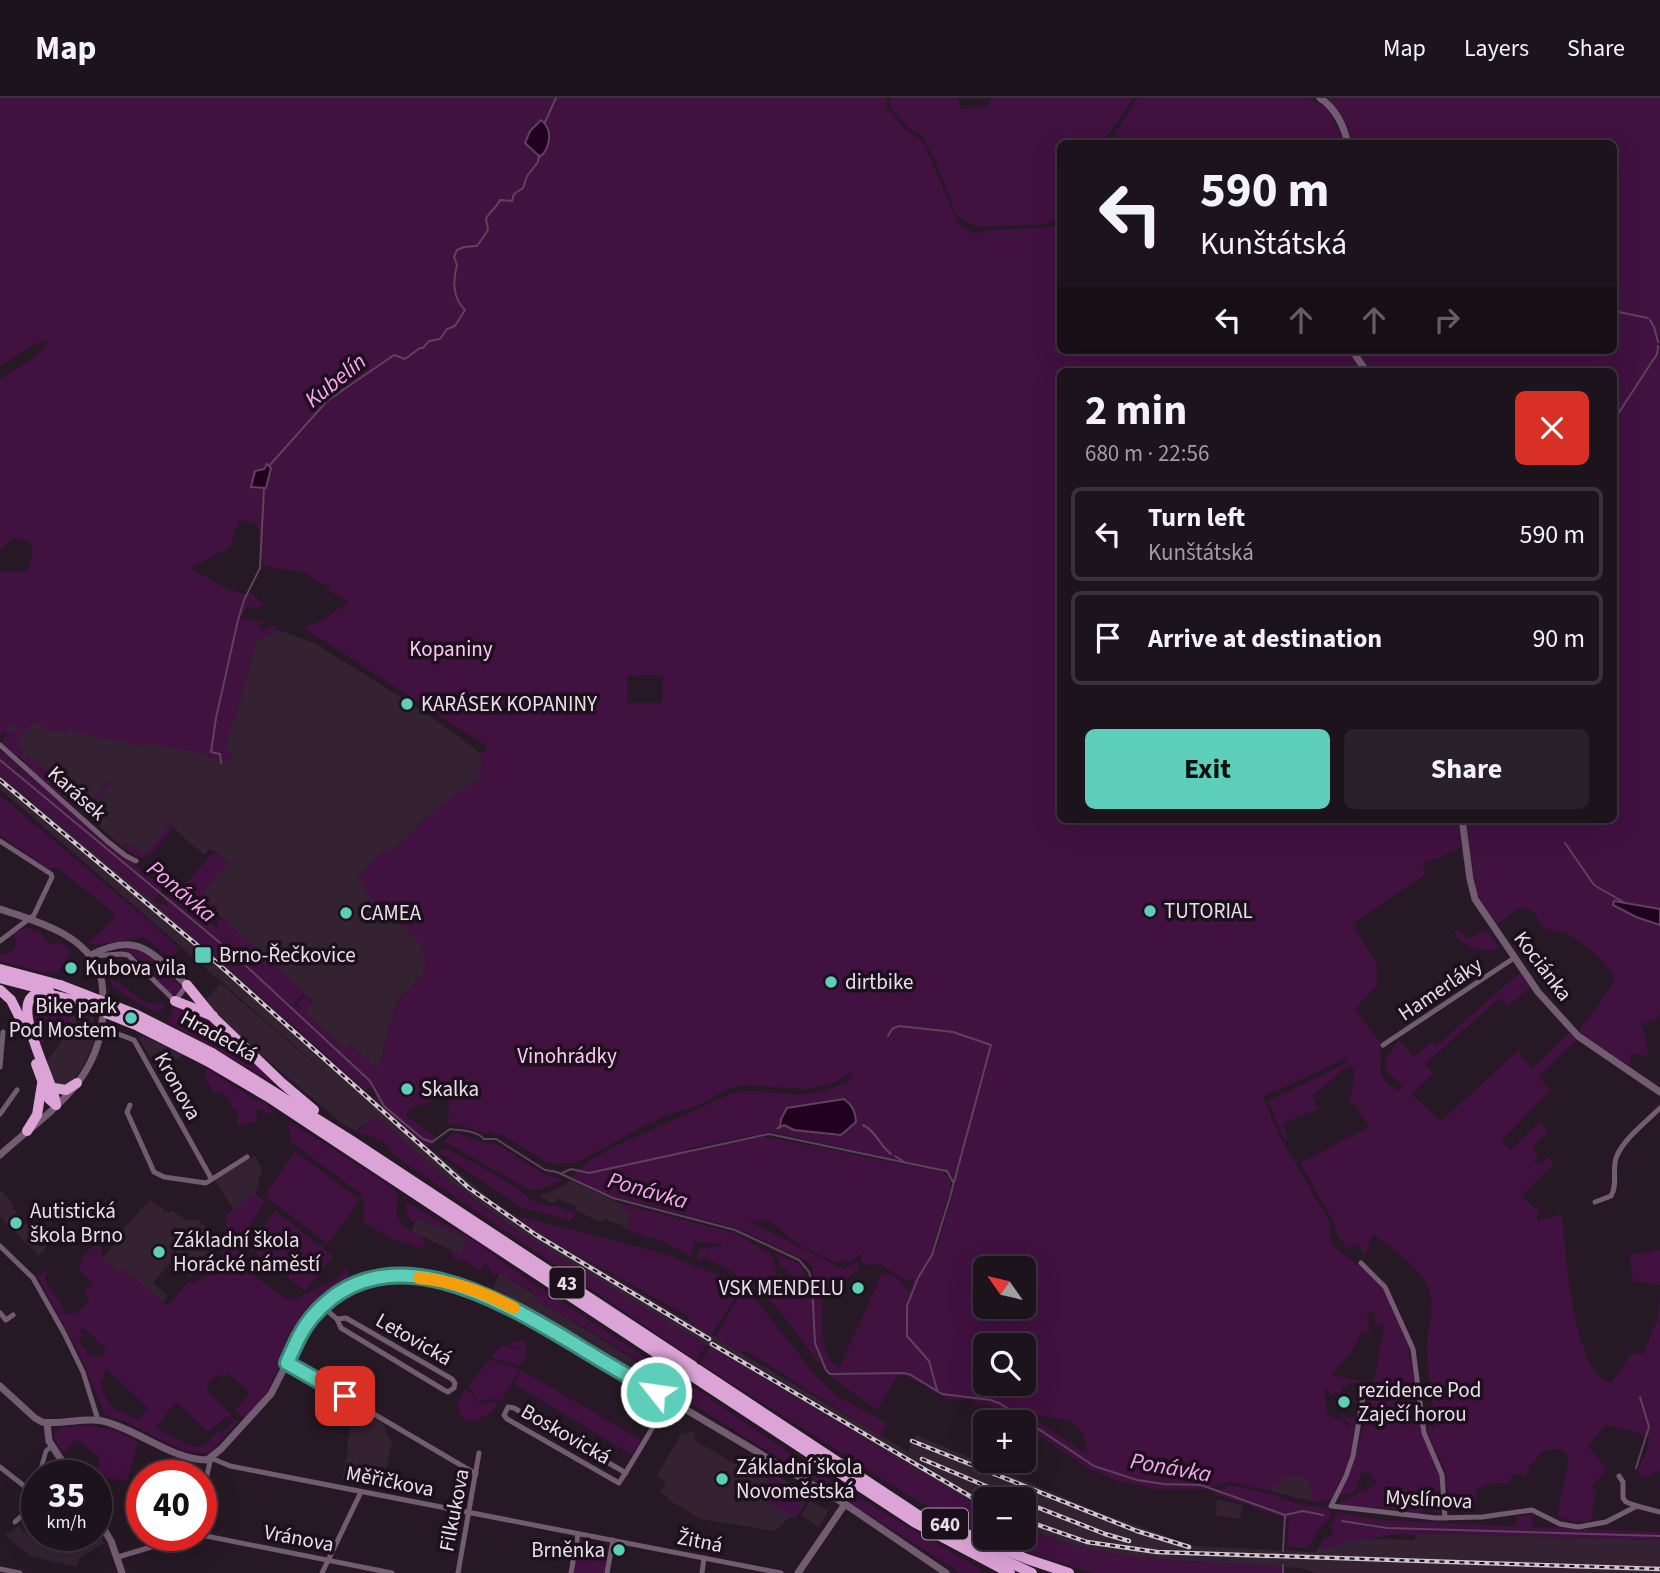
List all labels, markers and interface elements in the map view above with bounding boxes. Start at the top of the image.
text: Map [35,25,96,72]
text: Map [1383,31,1426,66]
text: Layers [1464,31,1529,66]
text: Share [1567,31,1625,66]
text: 590 m [1200,156,1329,226]
icon: left [1085,168,1176,259]
text: Kunštátská [1200,221,1347,267]
icon: left [1209,301,1247,339]
icon: ahead [1282,301,1320,339]
icon: ahead [1355,301,1393,339]
icon: right [1428,301,1466,339]
water label: Kubelín [297,345,373,416]
text: 2 min [1085,381,1187,441]
button: close [1515,391,1589,465]
text: 680 m · 22:56 [1085,437,1209,470]
text: Turn left [1148,499,1245,536]
icon: left [1089,515,1127,553]
text: 590 m [1519,516,1585,553]
text: Kunštátská [1148,536,1254,569]
icon: arrive [1089,619,1127,657]
text: Arrive at destination [1148,620,1382,657]
text: 90 m [1532,620,1585,657]
park label: Kopaniny [409,634,493,664]
place label: KARÁSEK KOPANINY [421,689,598,719]
marker: KARÁSEK KOPANINY [399,696,415,712]
button: Exit [1085,729,1330,809]
button: Share [1344,729,1589,809]
street label: Karásek [41,759,113,828]
water label: Ponávka [140,852,224,930]
place label: TUTORIAL [1164,896,1253,926]
place label: CAMEA [360,898,422,928]
marker: TUTORIAL [1142,903,1158,919]
marker: CAMEA [338,905,354,921]
street label: Kociánka [1507,925,1579,1007]
place label: Brno-Řečkovice [219,940,356,970]
marker: Brno-Řečkovice [193,945,213,965]
street label: Hamerláky [1392,950,1488,1028]
place label: Kubova vila [85,953,186,983]
marker: Kubova vila [63,960,79,976]
place label: dirtbike [845,967,913,997]
marker: dirtbike [823,974,839,990]
place label: Bike park Pod Mostem [9,991,118,1045]
street label: Hradecká [175,1003,263,1069]
marker: Bike park Pod Mostem [123,1010,139,1026]
park label: Vinohrádky [517,1041,617,1071]
street label: Kronova [147,1047,209,1125]
place label: Skalka [421,1074,479,1104]
marker: Skalka [399,1081,415,1097]
water label: Ponávka [604,1163,692,1218]
place label: Autistická škola Brno [30,1196,123,1250]
marker: Autistická škola Brno [8,1215,24,1231]
place label: Základní škola Horácké náměstí [173,1225,321,1279]
marker: Základní škola Horácké náměstí [151,1244,167,1260]
north arrow [973,1256,1036,1320]
map controls [973,1256,1036,1550]
road number: 43 [550,1268,584,1298]
place label: VSK MENDELU [719,1273,844,1303]
marker: VSK MENDELU [850,1280,866,1296]
street label: Letovická [370,1305,458,1373]
button: search [973,1333,1036,1396]
position arrow [619,1355,693,1429]
pin [315,1366,375,1426]
place label: rezidence Pod Zaječí horou [1358,1375,1481,1429]
icon: arrive [326,1377,364,1415]
marker: rezidence Pod Zaječí horou [1336,1394,1352,1410]
street label: Boskovická [516,1396,616,1472]
button: + [973,1410,1036,1473]
water label: Ponávka [1128,1444,1214,1491]
place label: Základní škola Novoměstská [736,1452,863,1506]
street label: Měřičkova [343,1458,437,1504]
speed limit sign: 40 [126,1460,217,1551]
street label: Filkukova [431,1466,477,1554]
text: 35 [48,1471,85,1521]
marker: Základní škola Novoměstská [714,1471,730,1487]
street label: Myslínova [1385,1482,1473,1516]
button: − [973,1487,1036,1550]
road number: 640 [922,1508,968,1540]
text: km/h [47,1510,86,1535]
street label: Vránova [262,1517,336,1559]
street label: Žitná [675,1522,725,1560]
place label: Brněnka [531,1535,605,1565]
marker: Brněnka [611,1542,627,1558]

